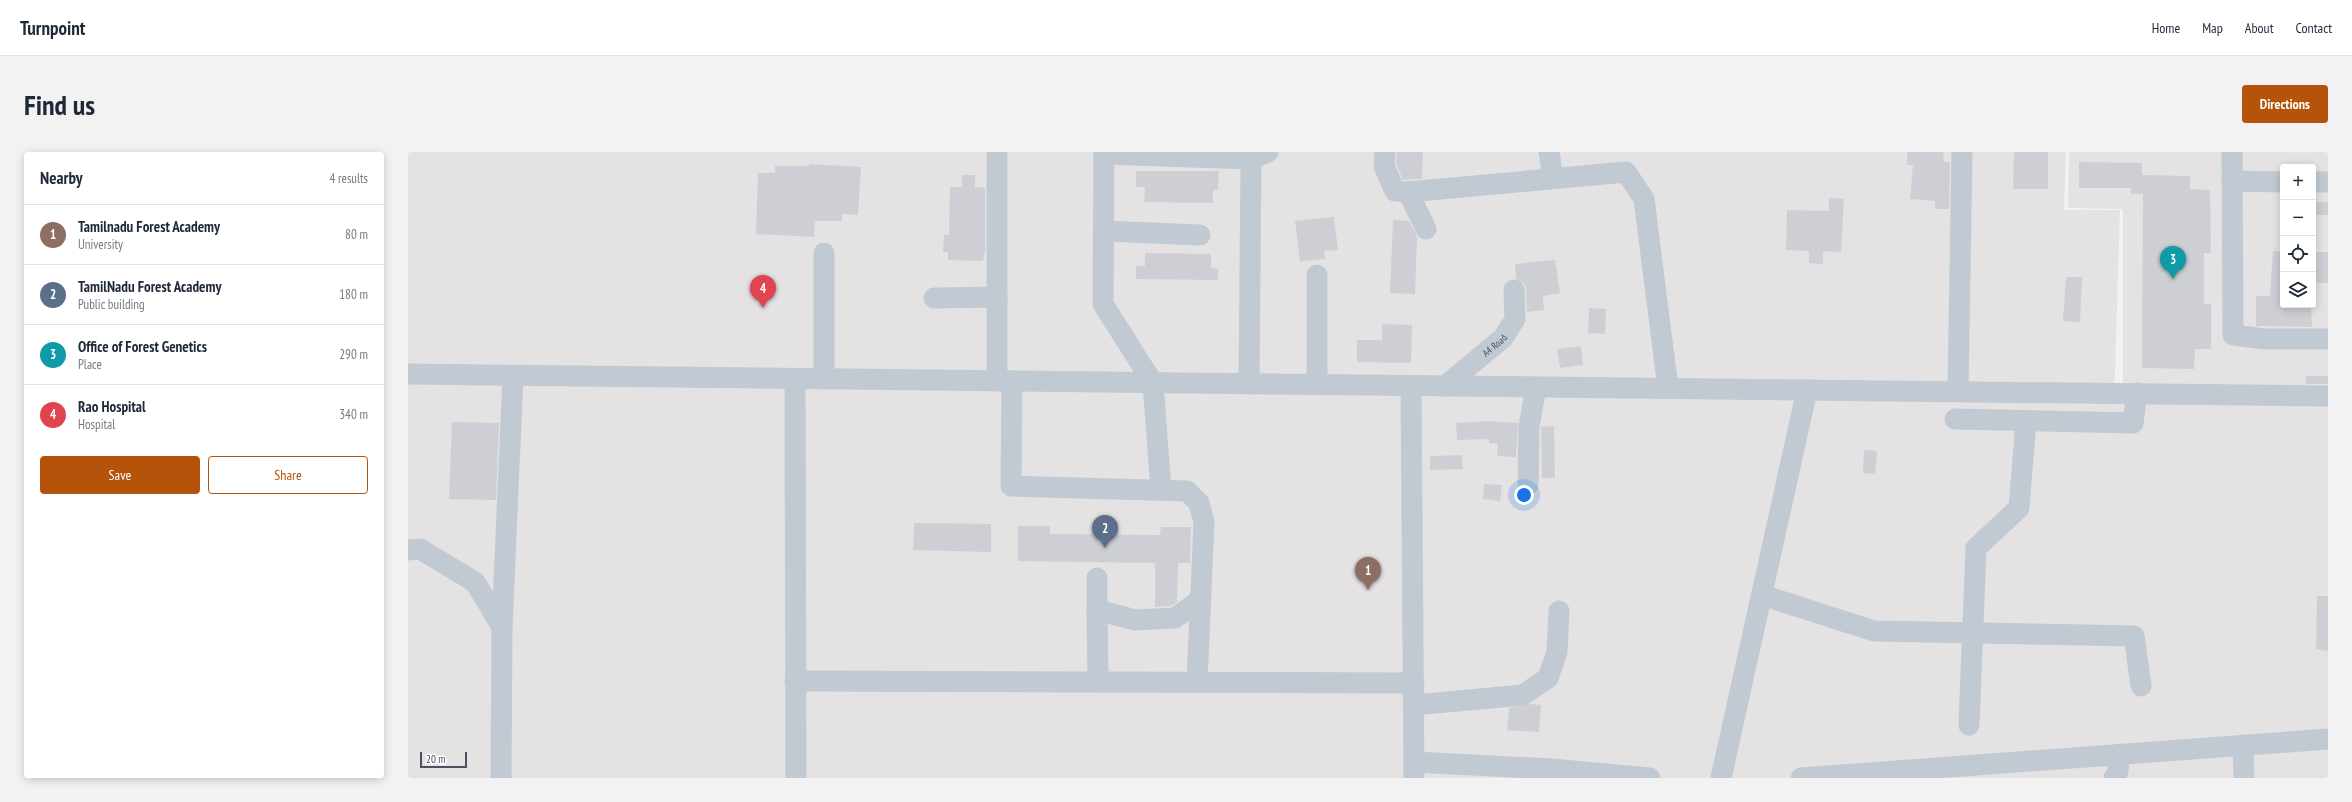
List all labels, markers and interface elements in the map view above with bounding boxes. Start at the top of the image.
text: Turnpoint [20,16,85,40]
text: Home [2152,19,2180,37]
text: Map [2202,19,2223,37]
text: About [2245,19,2274,37]
text: Contact [2296,19,2332,37]
button: Directions [2242,85,2328,123]
text: Find us [24,86,95,123]
map controls [2280,164,2316,308]
button: + [2280,164,2316,200]
text: Nearby [40,167,83,189]
text: 4 results [329,170,368,187]
button: − [2280,200,2316,236]
text: Tamilnadu Forest Academy [78,217,220,236]
text: 1 [50,226,56,243]
text: 80 m [345,226,368,243]
text: University [78,236,123,253]
button: locate [2280,236,2316,272]
pin: 3 [2160,246,2186,279]
button: layers [2280,272,2316,308]
pin: 4 [750,275,776,308]
text: TamilNadu Forest Academy [78,277,221,296]
text: 2 [50,286,56,303]
text: 180 m [339,286,368,303]
text: Public building [78,296,145,313]
street label: A4 Road [1480,332,1510,360]
text: Office of Forest Genetics [78,337,207,356]
text: 3 [50,346,56,363]
text: 290 m [339,346,368,363]
text: Place [78,356,102,373]
text: Rao Hospital [78,397,146,416]
text: 4 [50,406,56,423]
text: 340 m [339,406,368,423]
text: Hospital [78,416,115,433]
button: Save [40,456,200,494]
button: Share [208,456,368,494]
your location [1514,485,1534,505]
pin: 2 [1092,515,1118,548]
pin: 1 [1355,557,1381,590]
scale bar [420,750,467,769]
text: 20 m [426,752,445,766]

